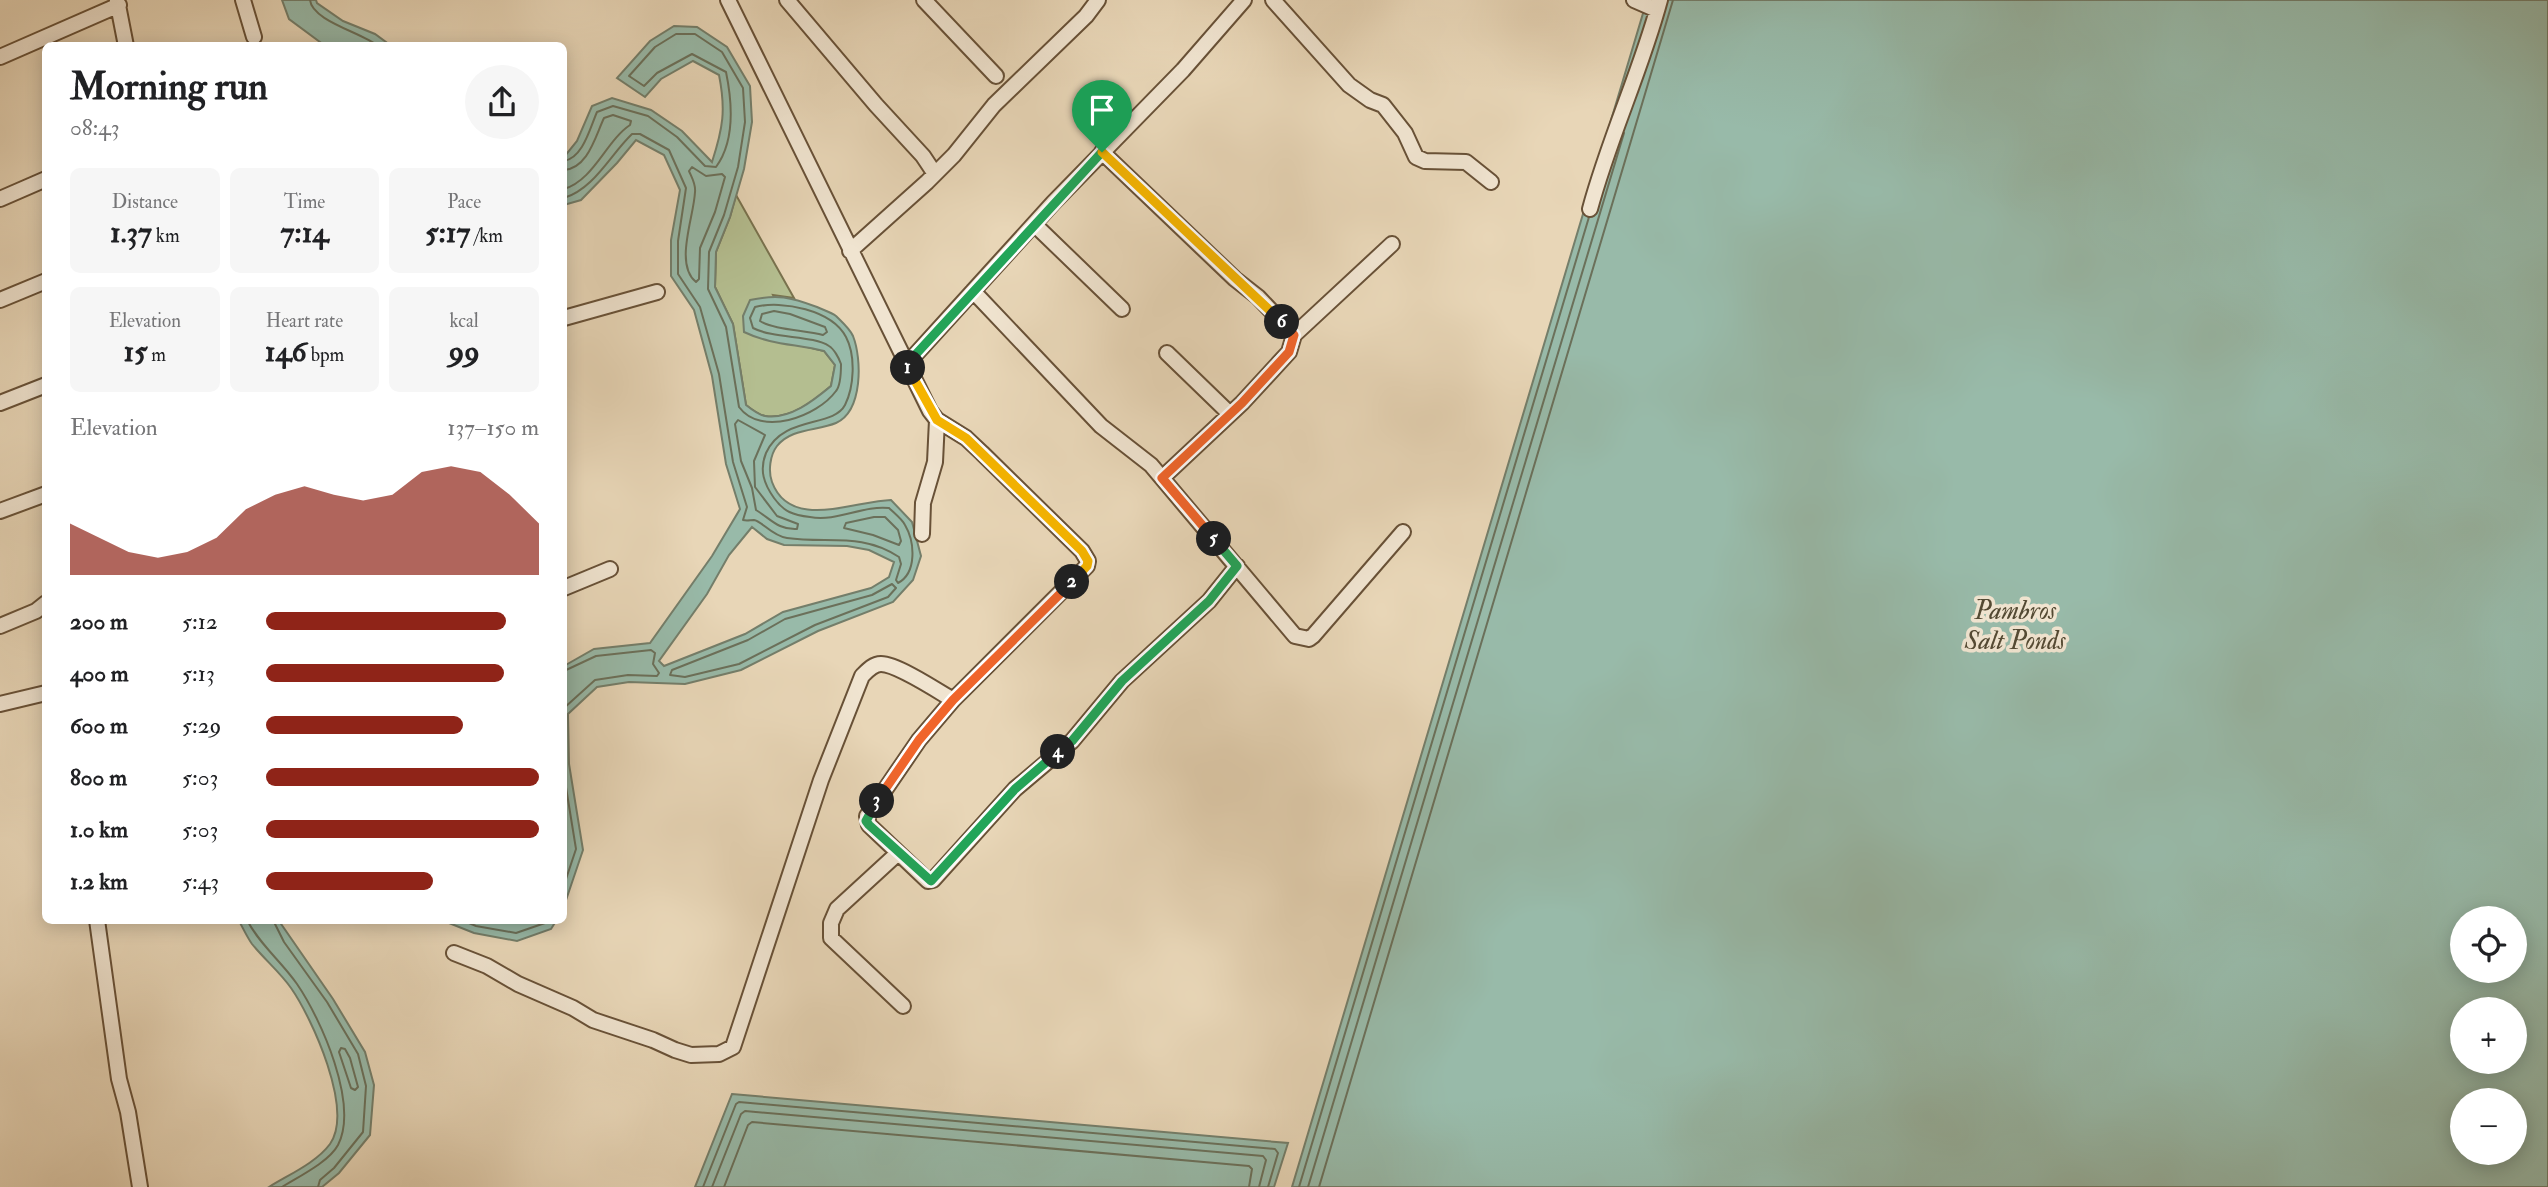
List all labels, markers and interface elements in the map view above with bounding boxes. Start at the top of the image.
text: Morning run [70,63,268,111]
button: share [465,65,539,139]
pin [1072,80,1132,152]
icon: arrive [1083,91,1121,129]
text: 08:43 [70,113,120,142]
text: Distance [112,190,178,214]
text: Time [284,190,325,214]
text: Pace [447,190,481,214]
text: 1.37 [110,214,152,251]
text: 7:14 [280,214,329,251]
text: 5:17 [425,214,470,251]
text: km [152,224,180,248]
text: /km [470,224,503,248]
pin: 6 [1264,304,1300,340]
text: Elevation [109,309,181,333]
text: Heart rate [266,309,343,333]
text: kcal [450,309,479,333]
text: 6 [1277,309,1286,333]
text: 15 [124,333,147,370]
text: 146 [265,333,307,370]
text: 99 [449,333,480,370]
text: m [147,343,166,367]
text: bpm [307,343,344,367]
pin: 1 [890,350,926,386]
text: 1 [904,355,911,379]
text: Elevation [70,413,158,442]
text: 137–150 m [447,413,539,442]
pin: 5 [1196,522,1232,556]
text: 5 [1209,526,1218,550]
pin: 2 [1054,564,1090,600]
text: 2 [1067,569,1076,593]
water label: Pambros Salt Ponds [1964,595,2066,657]
text: 200 m [70,607,128,636]
text: 5:12 [182,607,218,636]
text: 400 m [70,659,129,688]
text: 5:13 [182,659,215,688]
text: 600 m [70,711,128,740]
text: 5:29 [182,711,221,740]
pin: 4 [1040,734,1076,770]
text: 4 [1052,739,1063,763]
text: 800 m [70,763,127,792]
text: 5:03 [182,763,218,792]
pin: 3 [860,784,894,818]
text: 3 [873,788,880,812]
text: 1.0 km [70,815,128,844]
text: 5:03 [182,815,218,844]
text: 1.2 km [70,867,128,896]
text: 5:43 [182,867,219,896]
map controls [2450,906,2527,1165]
button: locate [2450,906,2527,983]
button: + [2450,997,2527,1074]
button: − [2450,1088,2527,1165]

